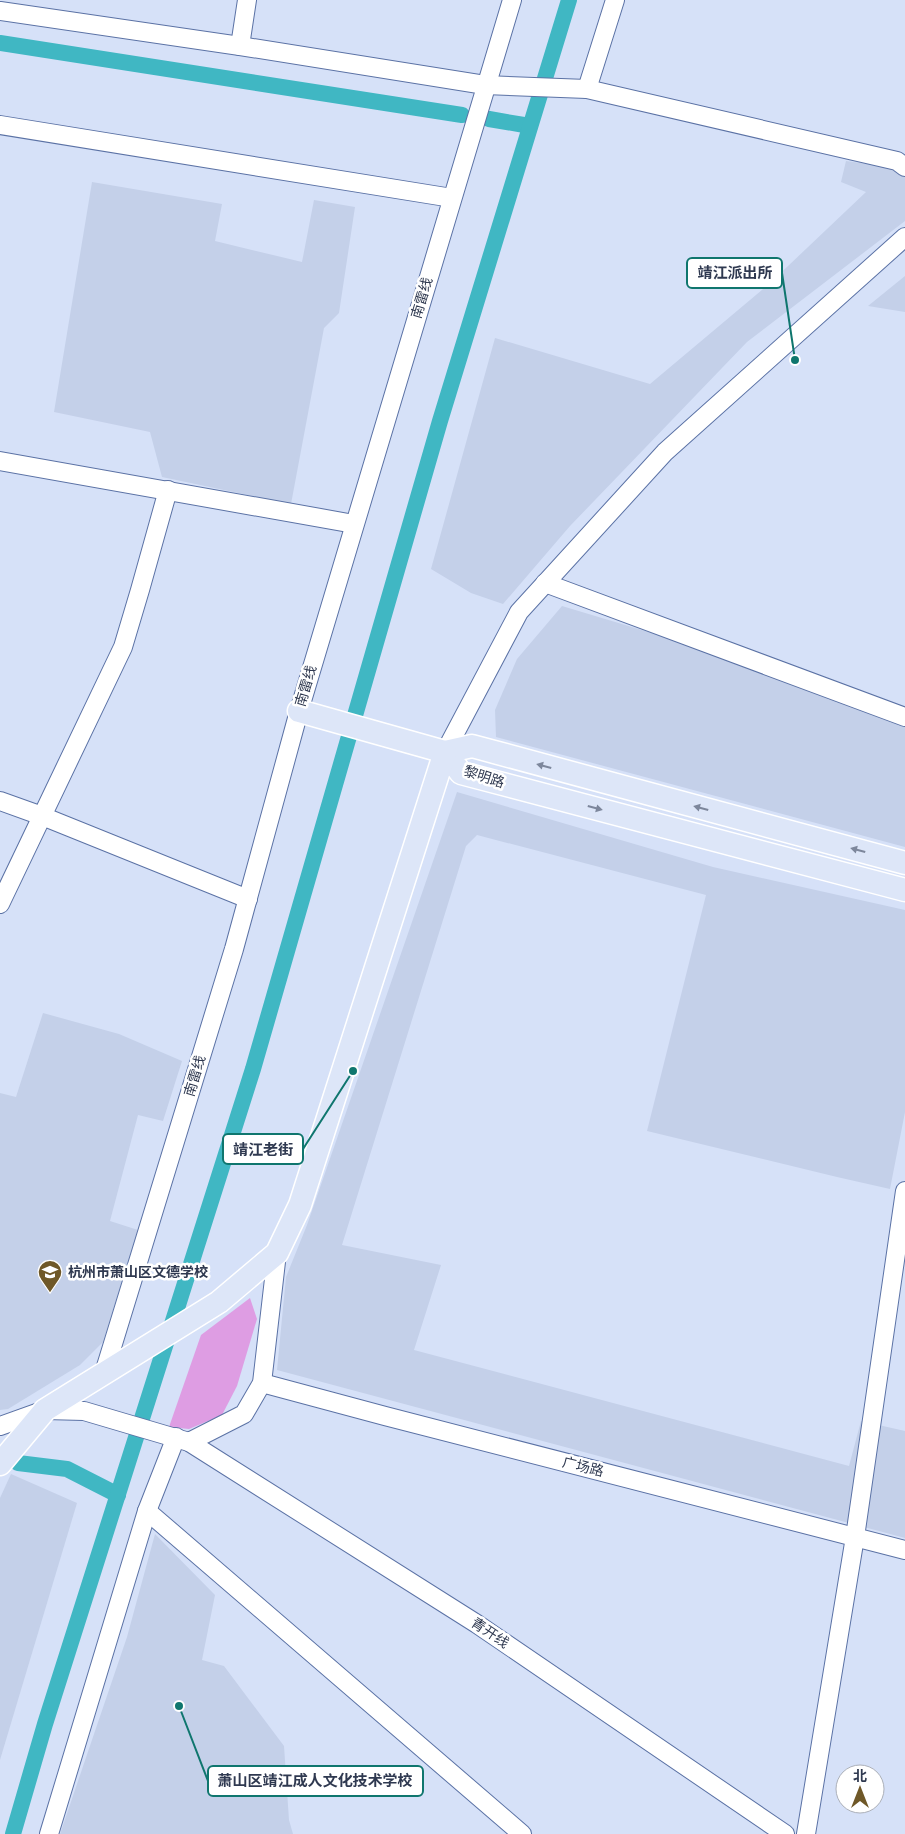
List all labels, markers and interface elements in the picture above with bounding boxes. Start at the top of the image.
callout: 靖江派出所 [687,258,782,288]
text: 靖江派出所 [697,264,773,282]
street label: 南雷线 [408,275,436,321]
street label: 南雷线 [292,663,320,709]
one-way arrow [537,761,552,769]
street label: 黎明路 [461,762,507,792]
one-way arrow [587,804,603,812]
one-way arrow [694,804,709,812]
one-way arrow [850,846,865,854]
street label: 南雷线 [181,1053,209,1099]
callout: 靖江老街 [223,1134,303,1164]
text: 靖江老街 [233,1141,293,1159]
school or university icon: 杭州市萧山区文德学校 [37,1259,63,1293]
place label: 杭州市萧山区文德学校 [68,1264,208,1281]
street label: 广场路 [561,1454,605,1480]
street label: 青开线 [468,1614,512,1652]
north arrow [835,1764,885,1814]
callout: 萧山区靖江成人文化技术学校 [208,1766,423,1796]
text: 北 [853,1768,867,1785]
text: 萧山区靖江成人文化技术学校 [217,1772,413,1790]

